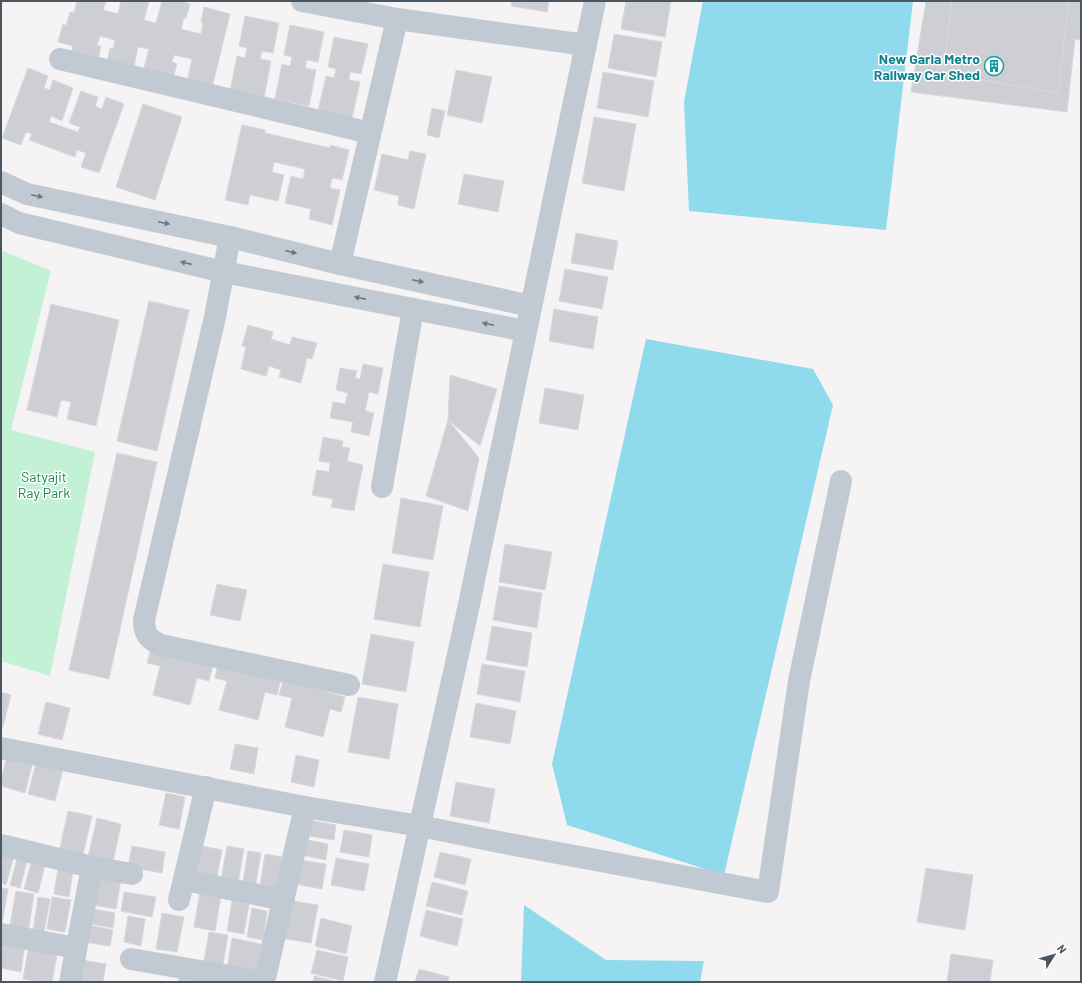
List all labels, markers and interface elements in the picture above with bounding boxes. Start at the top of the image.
place label: New Garia Metro Railway Car Shed [874,50,980,83]
building icon: New Garia Metro Railway Car Shed [983,55,1005,77]
one-way arrow [31,194,43,200]
one-way arrow [158,221,171,227]
one-way arrow [285,249,297,255]
one-way arrow [180,259,192,265]
one-way arrow [412,279,424,285]
one-way arrow [354,295,366,301]
one-way arrow [482,320,494,326]
park label: Satyajit Ray Park [18,468,70,501]
north arrow [1034,935,1074,975]
text: N [1055,942,1070,956]

